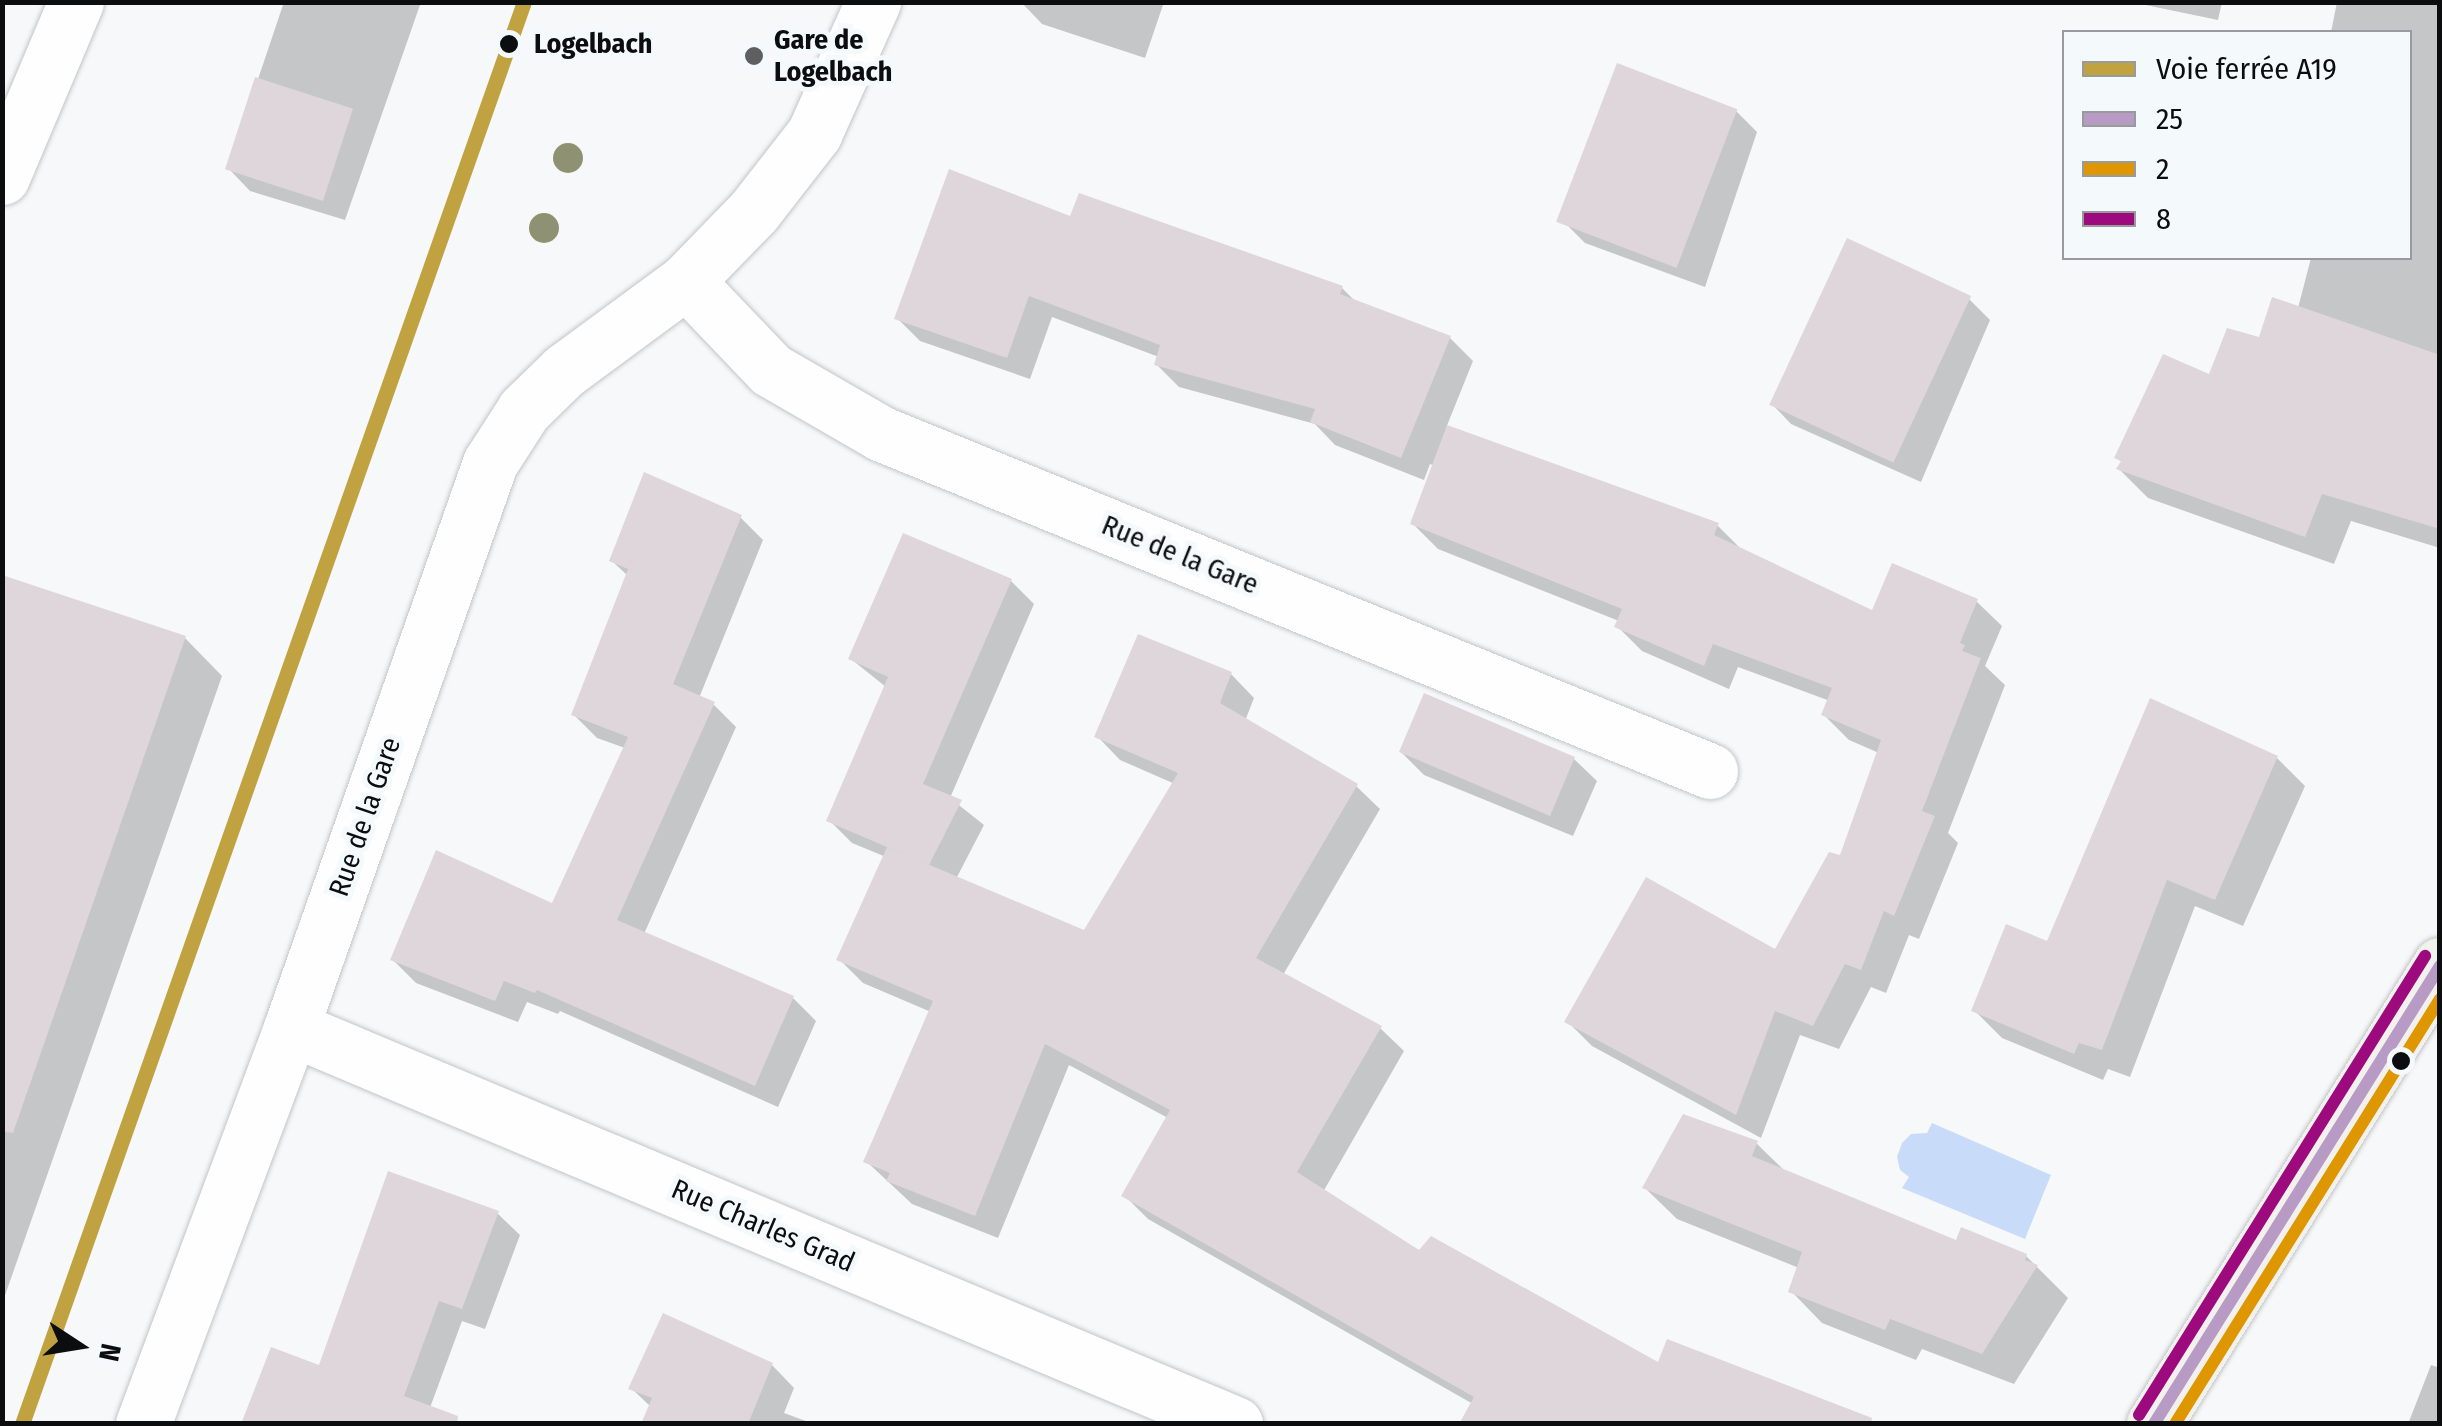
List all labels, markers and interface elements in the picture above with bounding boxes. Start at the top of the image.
place label: Gare de Logelbach [774,23,892,89]
place label: Logelbach [534,27,652,61]
marker: Logelbach [493,28,525,60]
legend [2062,30,2412,260]
marker: Gare de Logelbach [743,45,765,67]
text: Voie ferrée A19 [2156,51,2337,87]
text: 25 [2156,101,2183,137]
text: 2 [2156,151,2169,187]
text: 8 [2156,201,2171,237]
street label: Rue de la Gare [1097,508,1263,602]
street label: Rue de la Gare [322,733,408,901]
unlabelled marker [2391,1051,2411,1071]
street label: Rue Charles Grad [666,1172,860,1280]
north arrow [30,1296,130,1396]
text: N [92,1341,128,1364]

